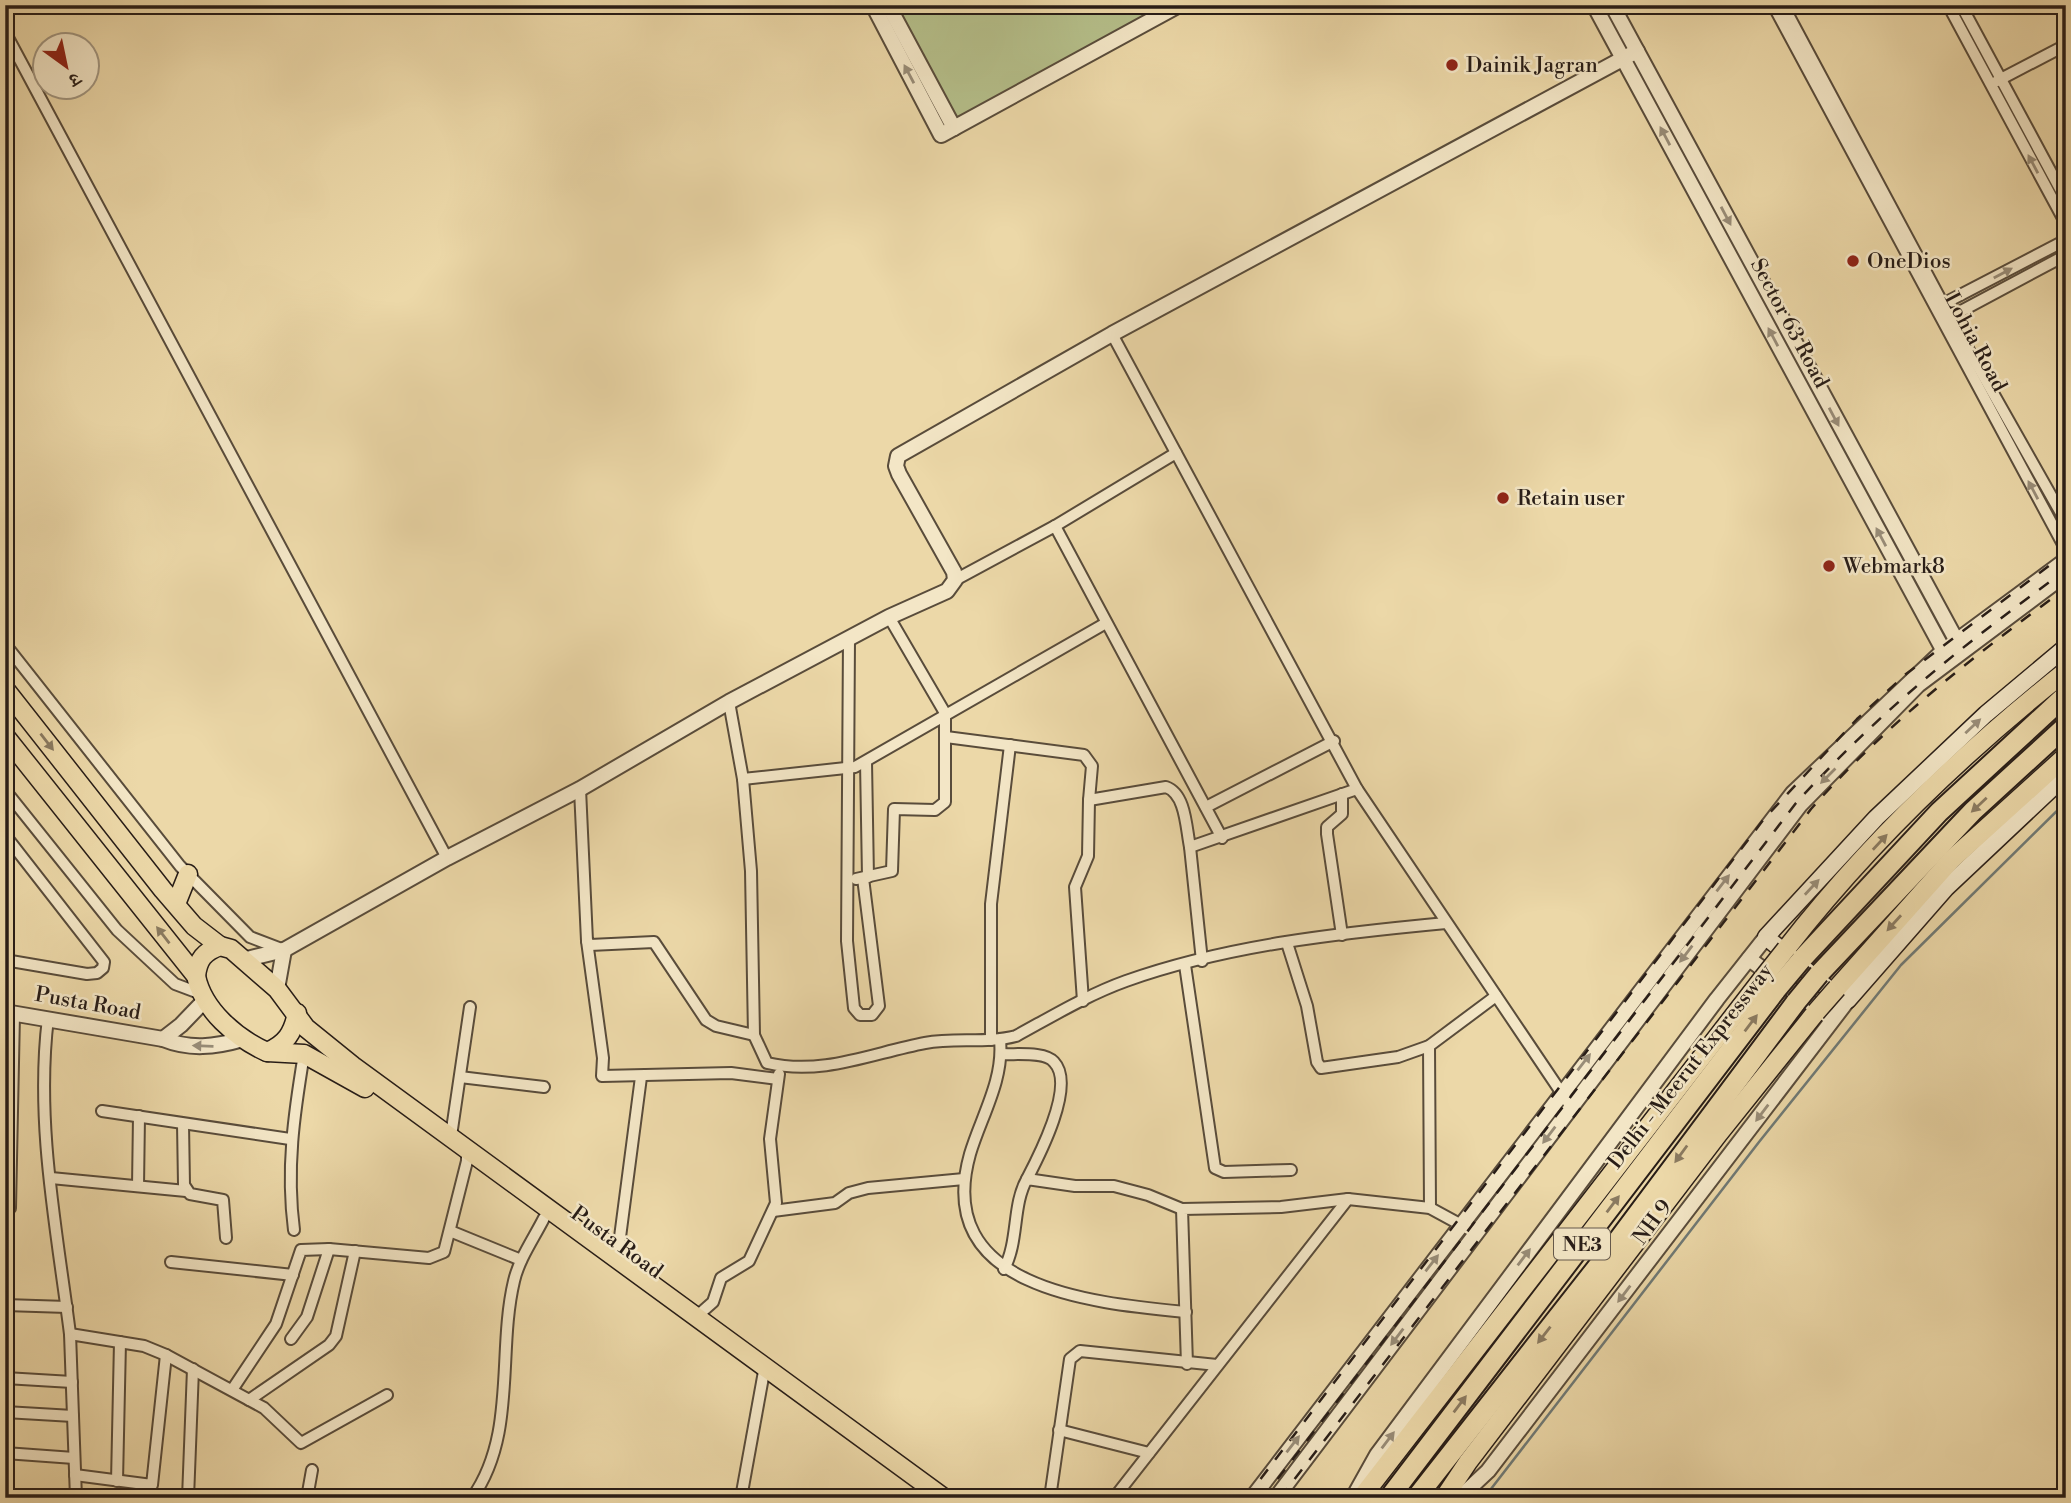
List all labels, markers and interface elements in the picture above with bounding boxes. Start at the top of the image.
north arrow [32,32,102,102]
place label: Dainik Jagran [1466,53,1598,79]
marker: Dainik Jagran [1444,57,1460,73]
one-way arrow [904,64,916,84]
text: उ [63,66,87,93]
one-way arrow [1659,127,1671,146]
one-way arrow [2028,154,2039,174]
one-way arrow [1719,207,1731,227]
place label: OneDios [1867,249,1951,275]
marker: OneDios [1845,253,1861,269]
street label: Sector 63 Road [1744,254,1834,393]
one-way arrow [1994,267,2014,279]
street label: Lohia Road [1938,288,2012,397]
one-way arrow [1767,327,1779,346]
one-way arrow [1827,407,1839,427]
one-way arrow [2028,480,2039,500]
place label: Retain user [1517,486,1625,512]
marker: Retain user [1495,490,1511,506]
one-way arrow [1876,527,1887,547]
place label: Webmark8 [1842,554,1945,580]
marker: Webmark8 [1821,558,1837,574]
one-way arrow [1964,719,1981,735]
one-way arrow [40,733,55,751]
one-way arrow [1820,768,1837,784]
one-way arrow [1970,797,1988,813]
one-way arrow [1871,834,1887,851]
one-way arrow [1716,874,1731,892]
one-way arrow [1804,879,1820,896]
one-way arrow [1886,914,1902,932]
one-way arrow [156,926,170,944]
one-way arrow [1680,945,1694,963]
street label: Delhi - Meerut Expressway [1602,958,1780,1175]
street label: Pusta Road [33,982,143,1026]
one-way arrow [1743,1014,1757,1032]
one-way arrow [191,1041,213,1052]
one-way arrow [1577,1054,1592,1072]
one-way arrow [1755,1104,1769,1122]
one-way arrow [1542,1126,1556,1145]
one-way arrow [1675,1145,1689,1163]
one-way arrow [1605,1195,1619,1213]
street label: NH 9 [1628,1195,1678,1250]
street label: Pusta Road [565,1201,668,1285]
road number: NE3 [1554,1228,1610,1260]
one-way arrow [1517,1248,1531,1266]
one-way arrow [1424,1254,1438,1272]
one-way arrow [1616,1284,1631,1302]
one-way arrow [1536,1326,1551,1344]
one-way arrow [1390,1327,1405,1345]
one-way arrow [1453,1395,1467,1414]
one-way arrow [1381,1430,1395,1449]
one-way arrow [1286,1435,1301,1453]

